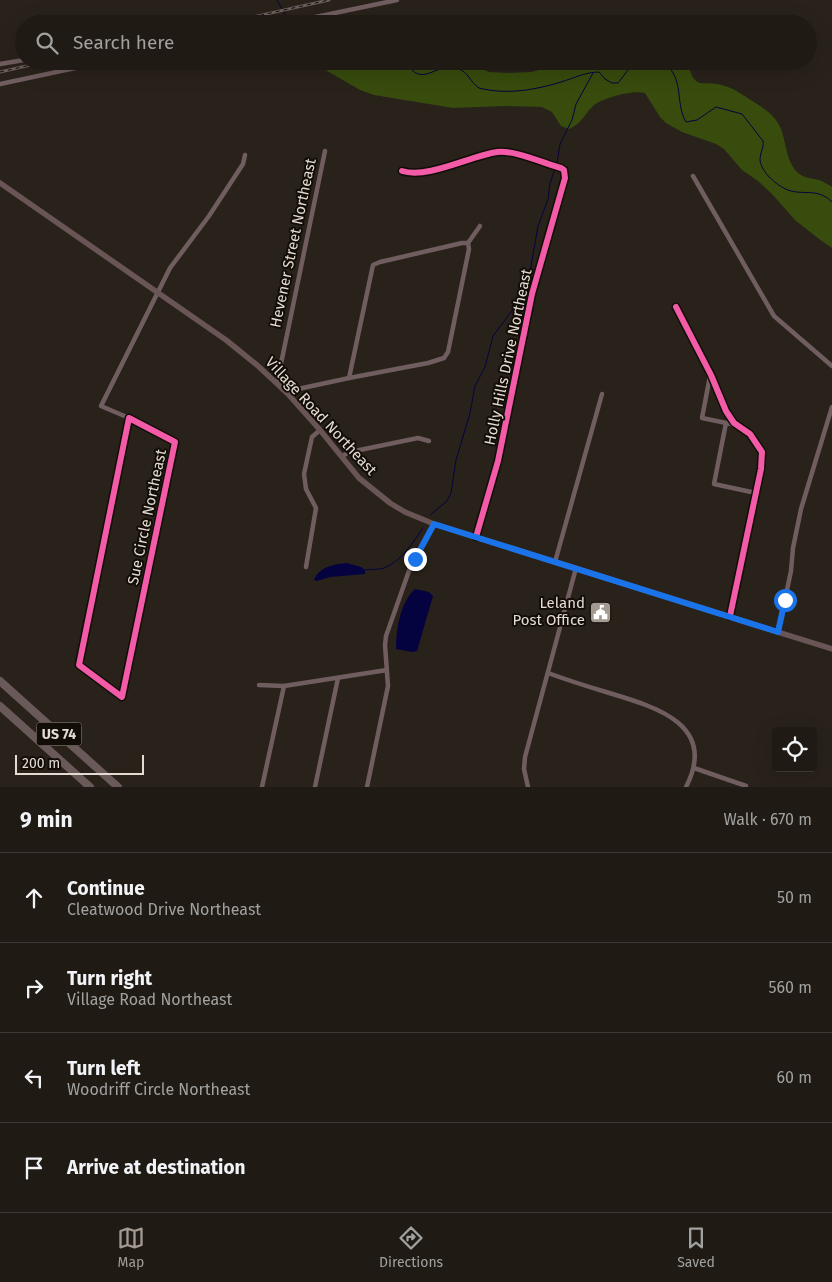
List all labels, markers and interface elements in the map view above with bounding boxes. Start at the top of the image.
search box [15,15,817,70]
icon: search [33,29,61,57]
text: Search here [73,31,174,54]
street label: Hevener Street Northeast [266,156,320,329]
street label: Holly Hills Drive Northeast [481,267,536,447]
street label: Village Road Northeast [262,353,381,479]
street label: Sue Circle Northeast [124,447,170,586]
route end [404,548,427,571]
route start [774,589,797,612]
place label: Leland Post Office [513,594,585,629]
public building icon: Leland Post Office [589,600,613,624]
road number: US 74 [36,722,82,746]
map controls [772,727,817,772]
button: locate [772,727,817,772]
scale bar [15,752,144,775]
text: 200 m [22,755,60,772]
text: 9 min [20,807,73,833]
text: Walk · 670 m [724,810,812,829]
text: Continue [67,877,145,900]
icon: ahead [20,884,48,912]
text: 50 m [777,888,812,907]
text: Cleatwood Drive Northeast [67,900,261,919]
text: Turn right [67,967,152,990]
icon: right [20,974,48,1002]
text: 560 m [769,978,812,997]
text: Village Road Northeast [67,990,232,1009]
text: Turn left [67,1057,141,1080]
icon: left [20,1064,48,1092]
text: 60 m [777,1068,812,1087]
text: Woodriff Circle Northeast [67,1080,250,1099]
icon: arrive [20,1154,48,1182]
text: Arrive at destination [67,1156,246,1179]
tab: Map [117,1224,145,1271]
tab: Directions [379,1224,443,1271]
tab: Saved [677,1224,715,1271]

